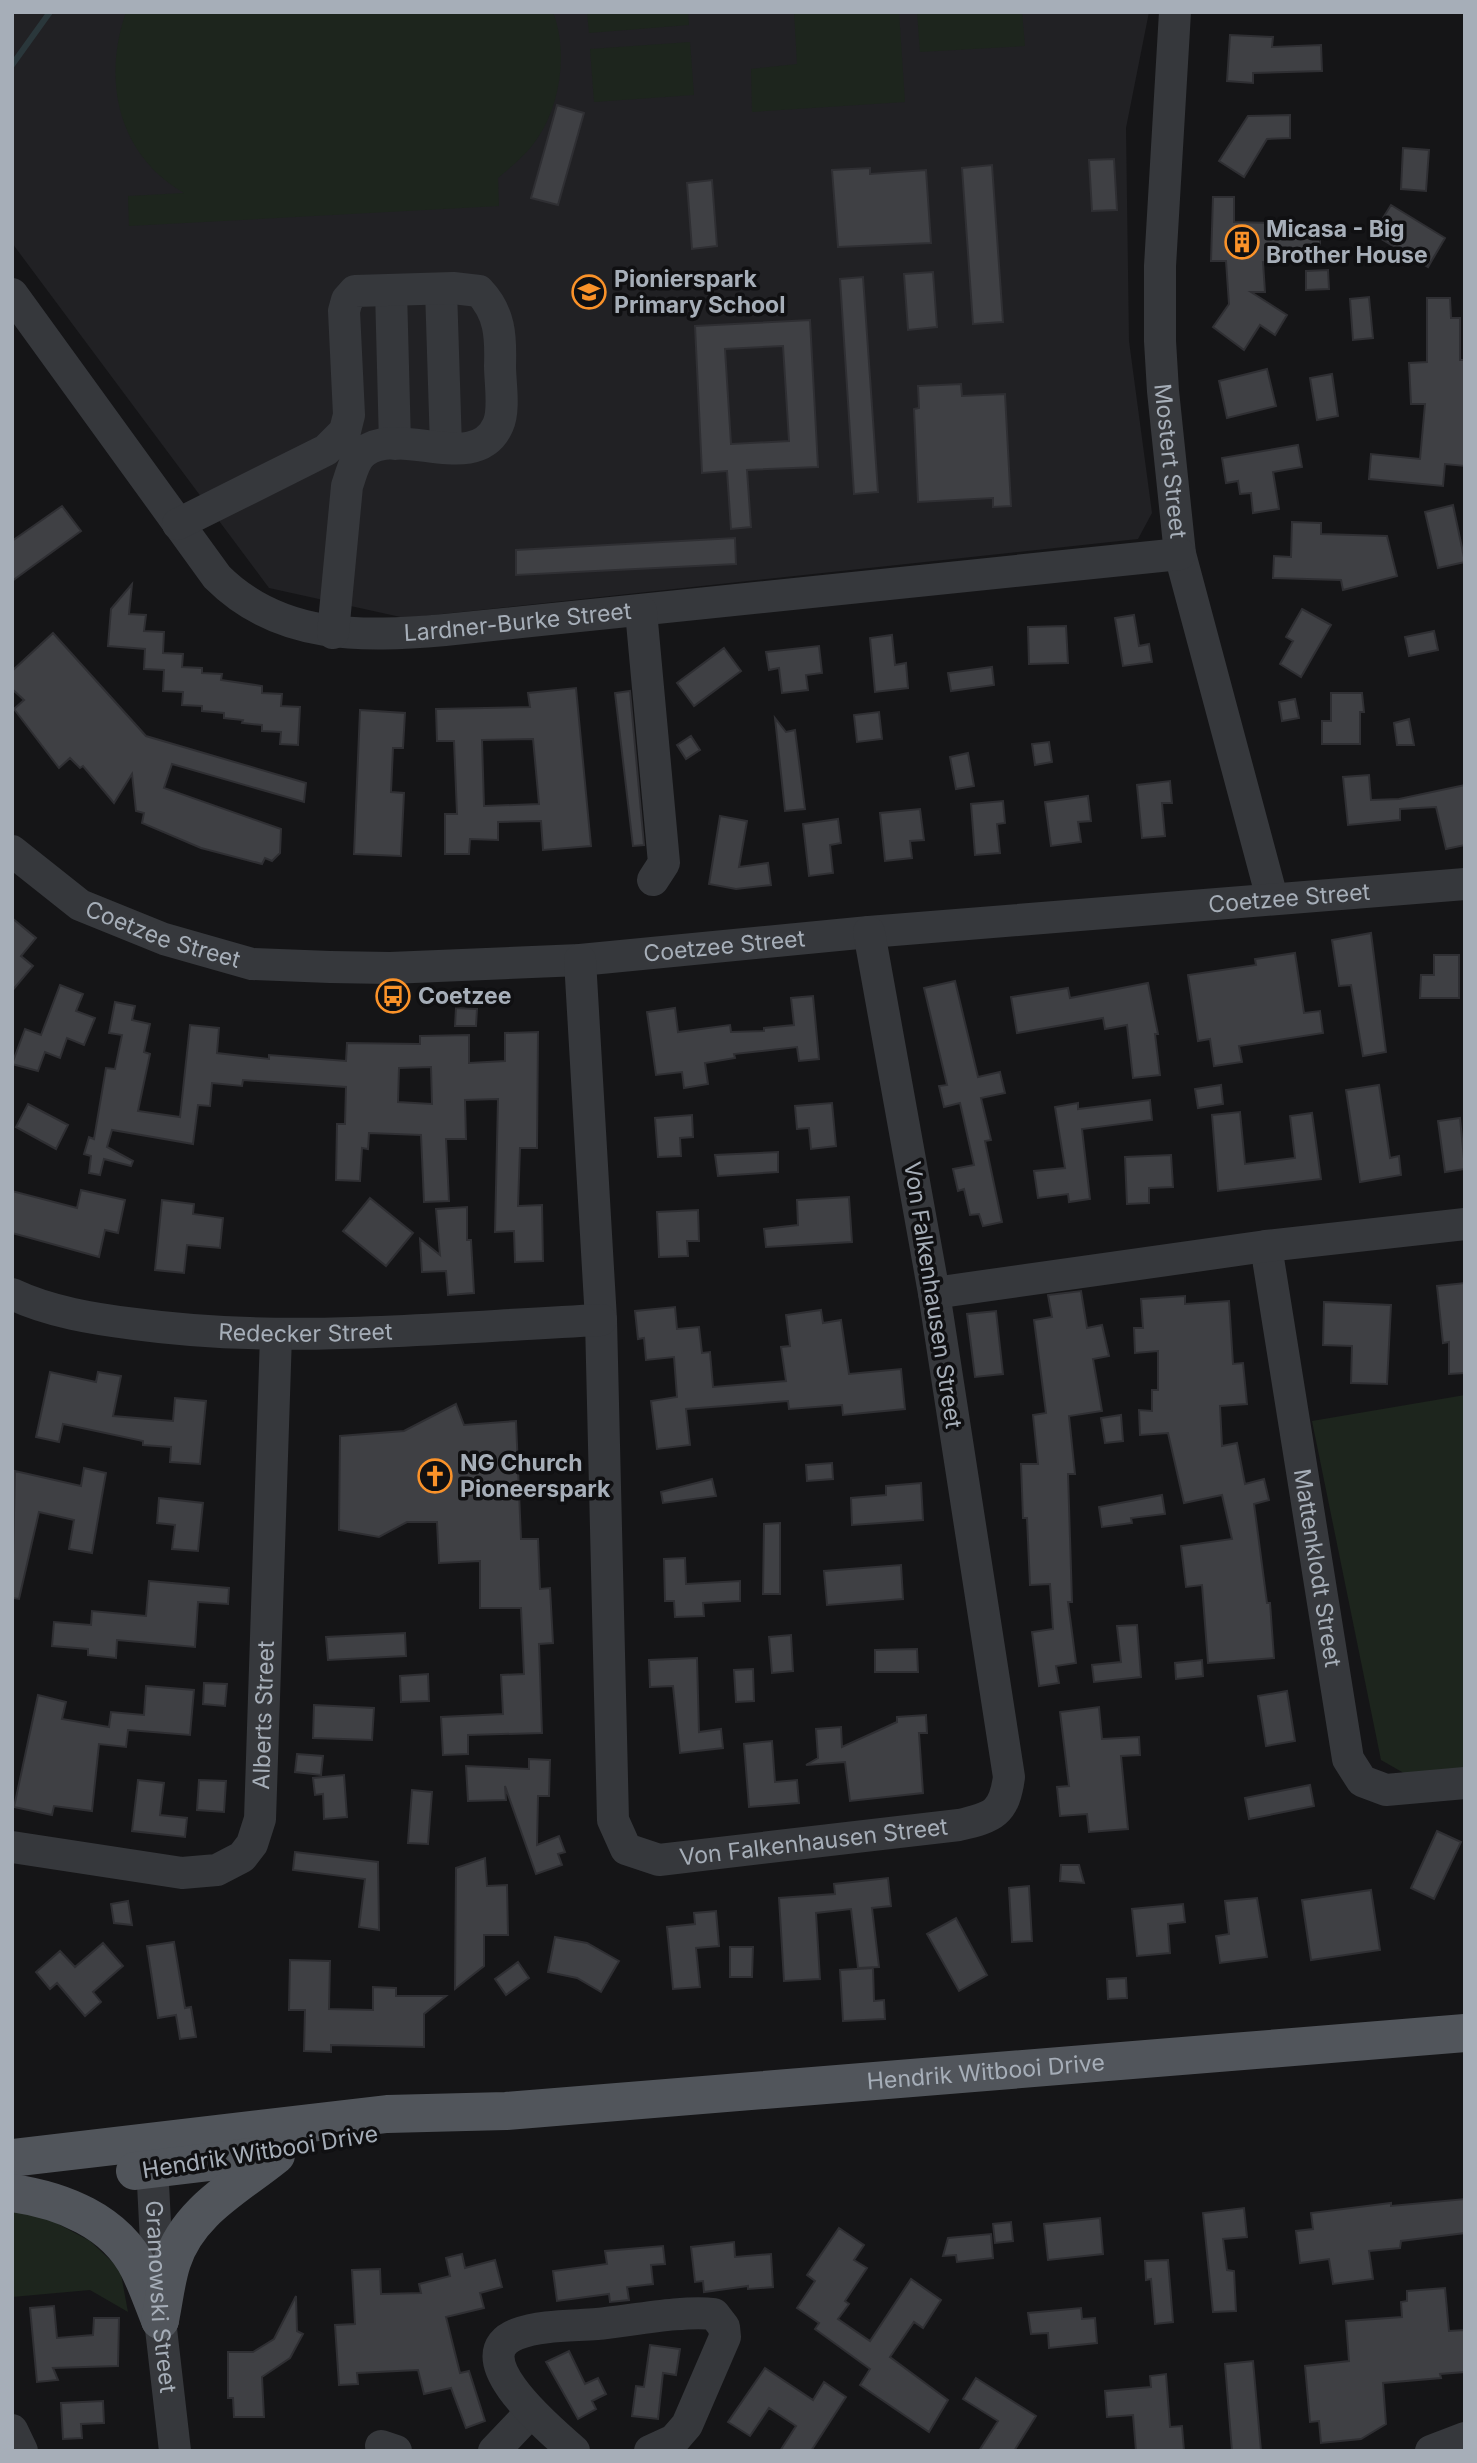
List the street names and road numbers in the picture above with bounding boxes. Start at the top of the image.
street label: Mostert Street [1148,382,1192,540]
street label: Lardner-Burke Street [403,597,633,647]
street label: Coetzee Street [1207,878,1372,919]
street label: Coetzee Street [81,895,244,974]
street label: Coetzee Street [642,924,807,968]
street label: Von Falkenhausen Street [898,1160,968,1431]
street label: Redecker Street [218,1318,394,1348]
street label: Mattenklodt Street [1288,1467,1347,1670]
street label: Alberts Street [247,1640,280,1790]
street label: Von Falkenhausen Street [678,1812,950,1872]
street label: Hendrik Witbooi Drive [866,2048,1106,2096]
street label: Hendrik Witbooi Drive [140,2120,380,2184]
street label: Gramowski Street [140,2200,182,2395]

